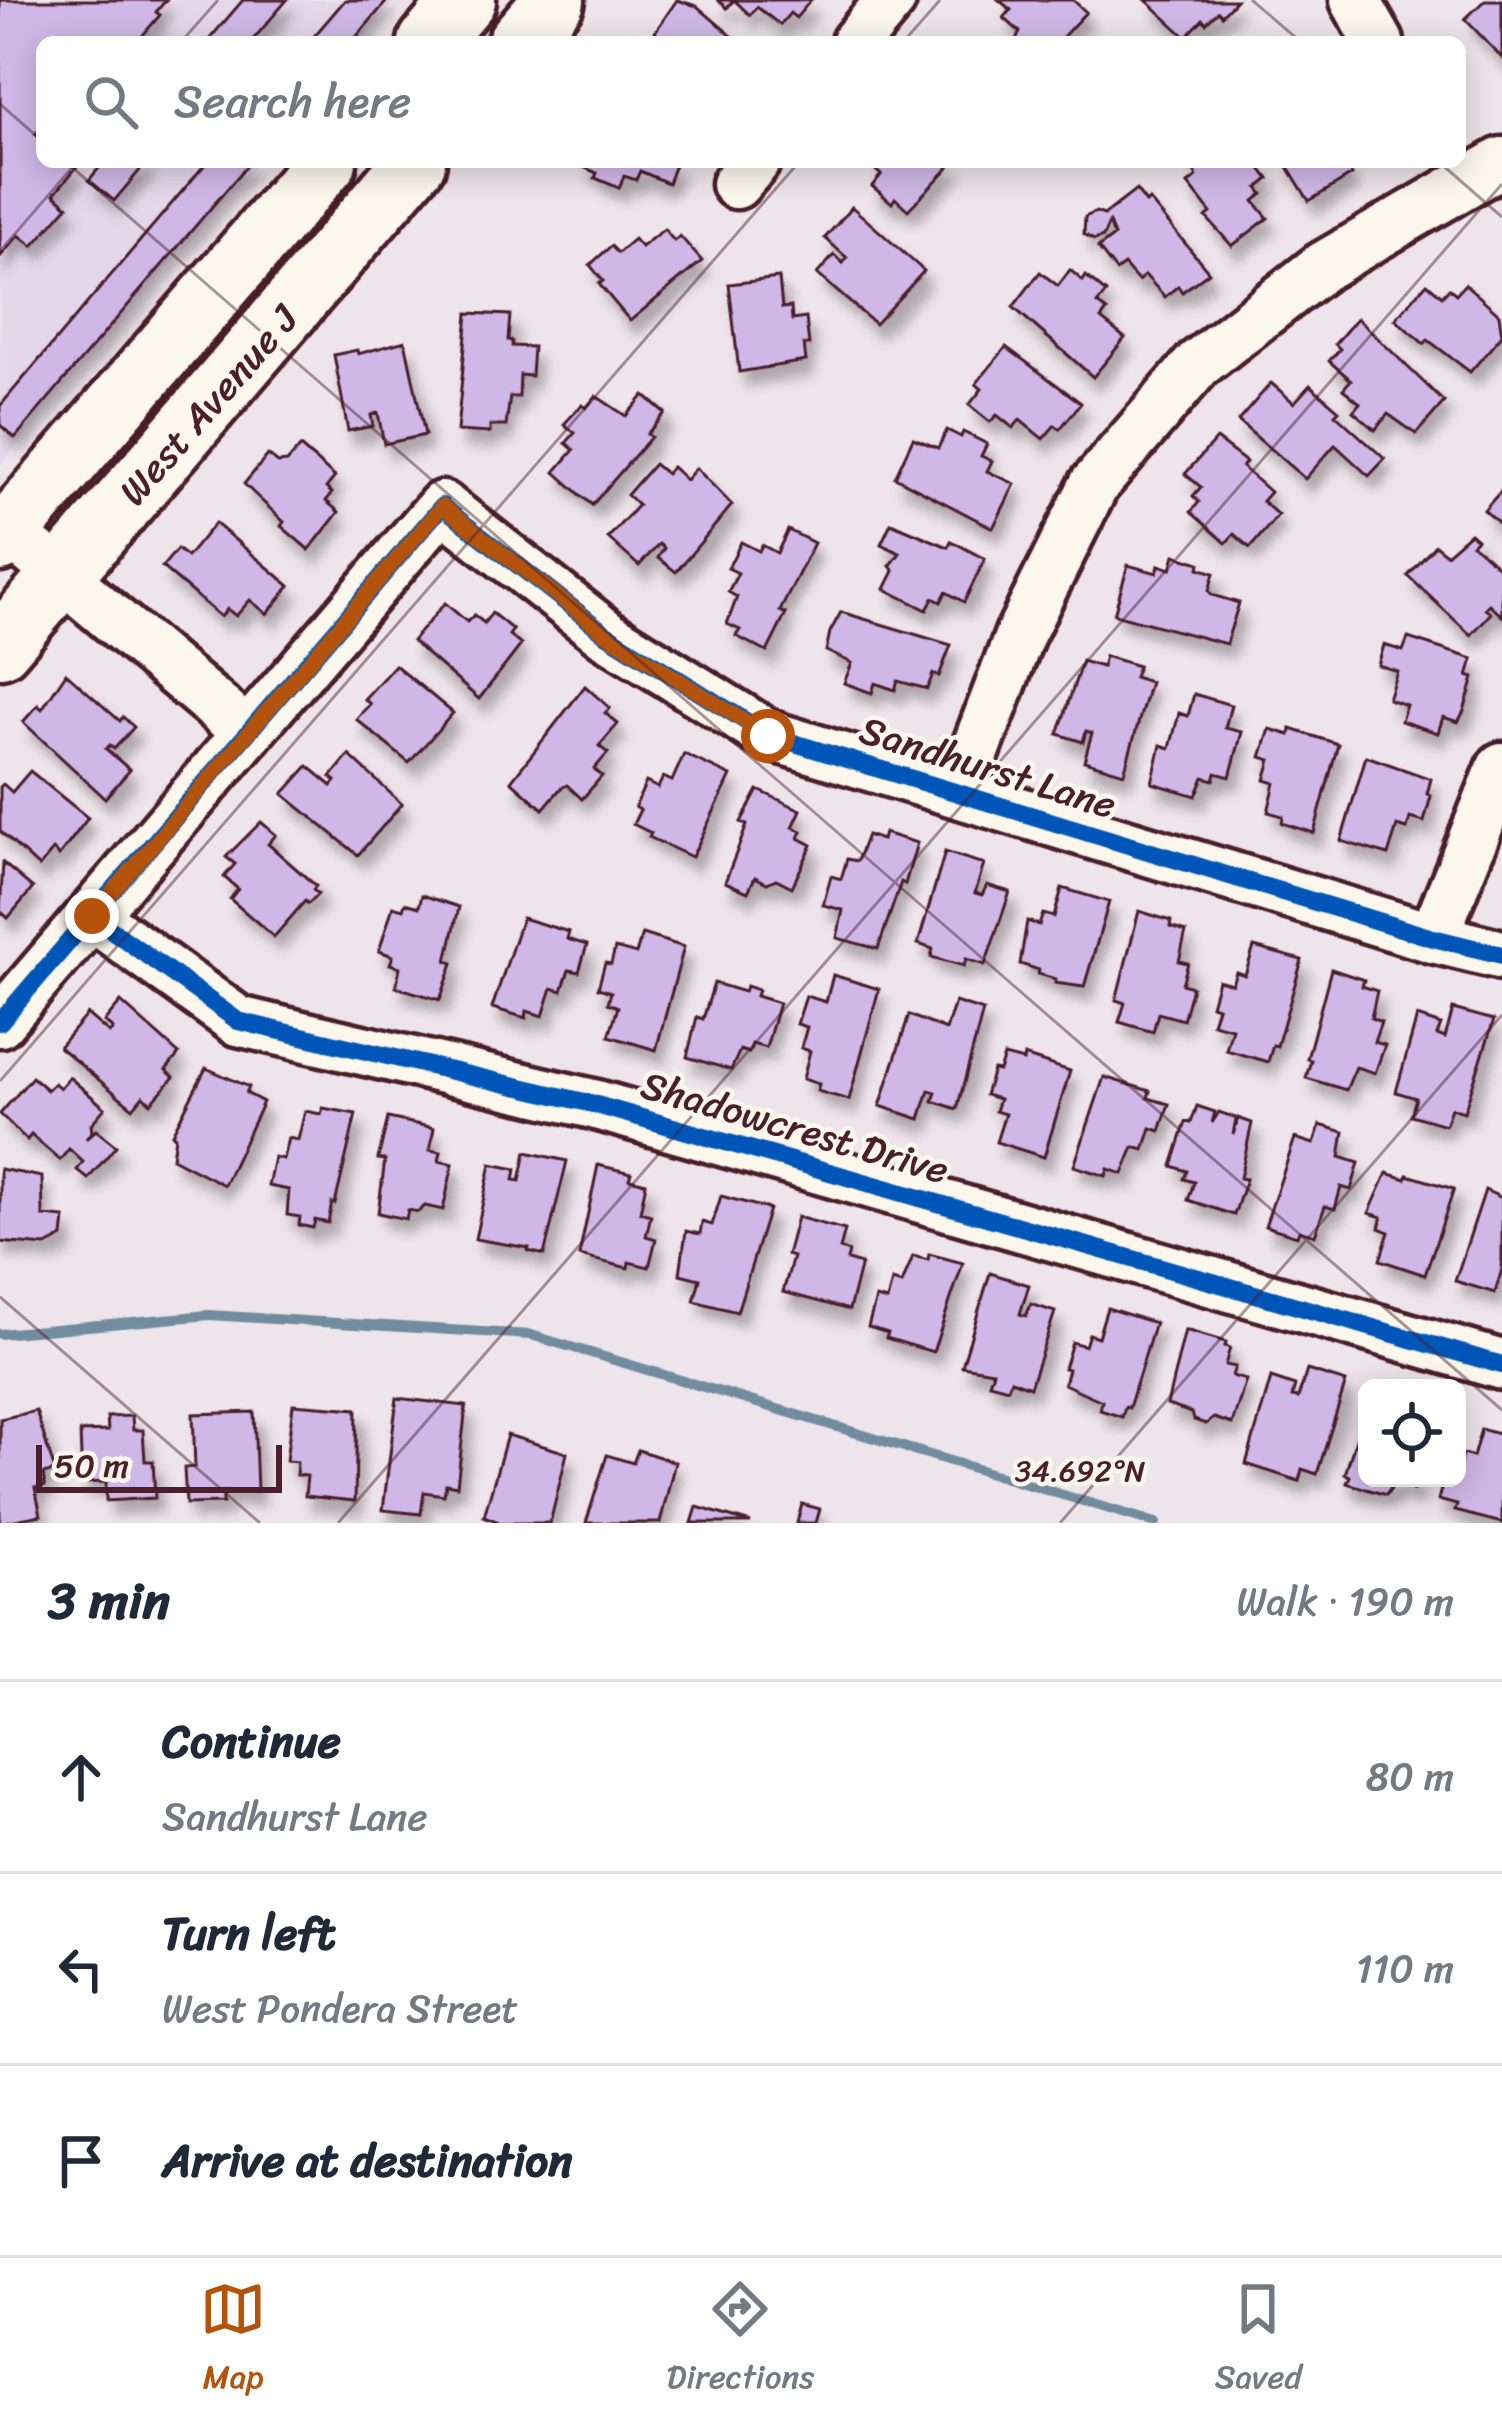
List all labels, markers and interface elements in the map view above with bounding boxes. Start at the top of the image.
search box [36,36,1466,168]
text: Search here [174,62,411,142]
icon: search [78,69,144,135]
street label: West Avenue J [100,287,317,522]
street label: Sandhurst Lane [851,695,1125,839]
route start [741,709,795,763]
route end [65,889,119,943]
street label: Shadowcrest Drive [633,1050,957,1204]
map controls [1358,1379,1466,1487]
button: locate [1358,1379,1466,1487]
text: 50 m [54,1437,129,1495]
scale bar [36,1439,282,1492]
text: 34.692°N [1015,1444,1146,1498]
text: 3 min [48,1556,170,1646]
text: Walk · 190 m [1236,1567,1454,1636]
text: Continue [162,1702,341,1782]
text: 80 m [1366,1742,1454,1811]
icon: ahead [48,1744,114,1810]
text: Sandhurst Lane [162,1782,427,1851]
text: Turn left [162,1894,335,1974]
text: 110 m [1356,1934,1454,2003]
icon: left [48,1936,114,2002]
text: West Pondera Street [162,1974,518,2043]
text: Arrive at destination [162,2121,572,2201]
icon: arrive [48,2128,114,2194]
tab: Map [200,2276,266,2406]
tab: Directions [667,2276,814,2406]
tab: Saved [1215,2276,1302,2406]

